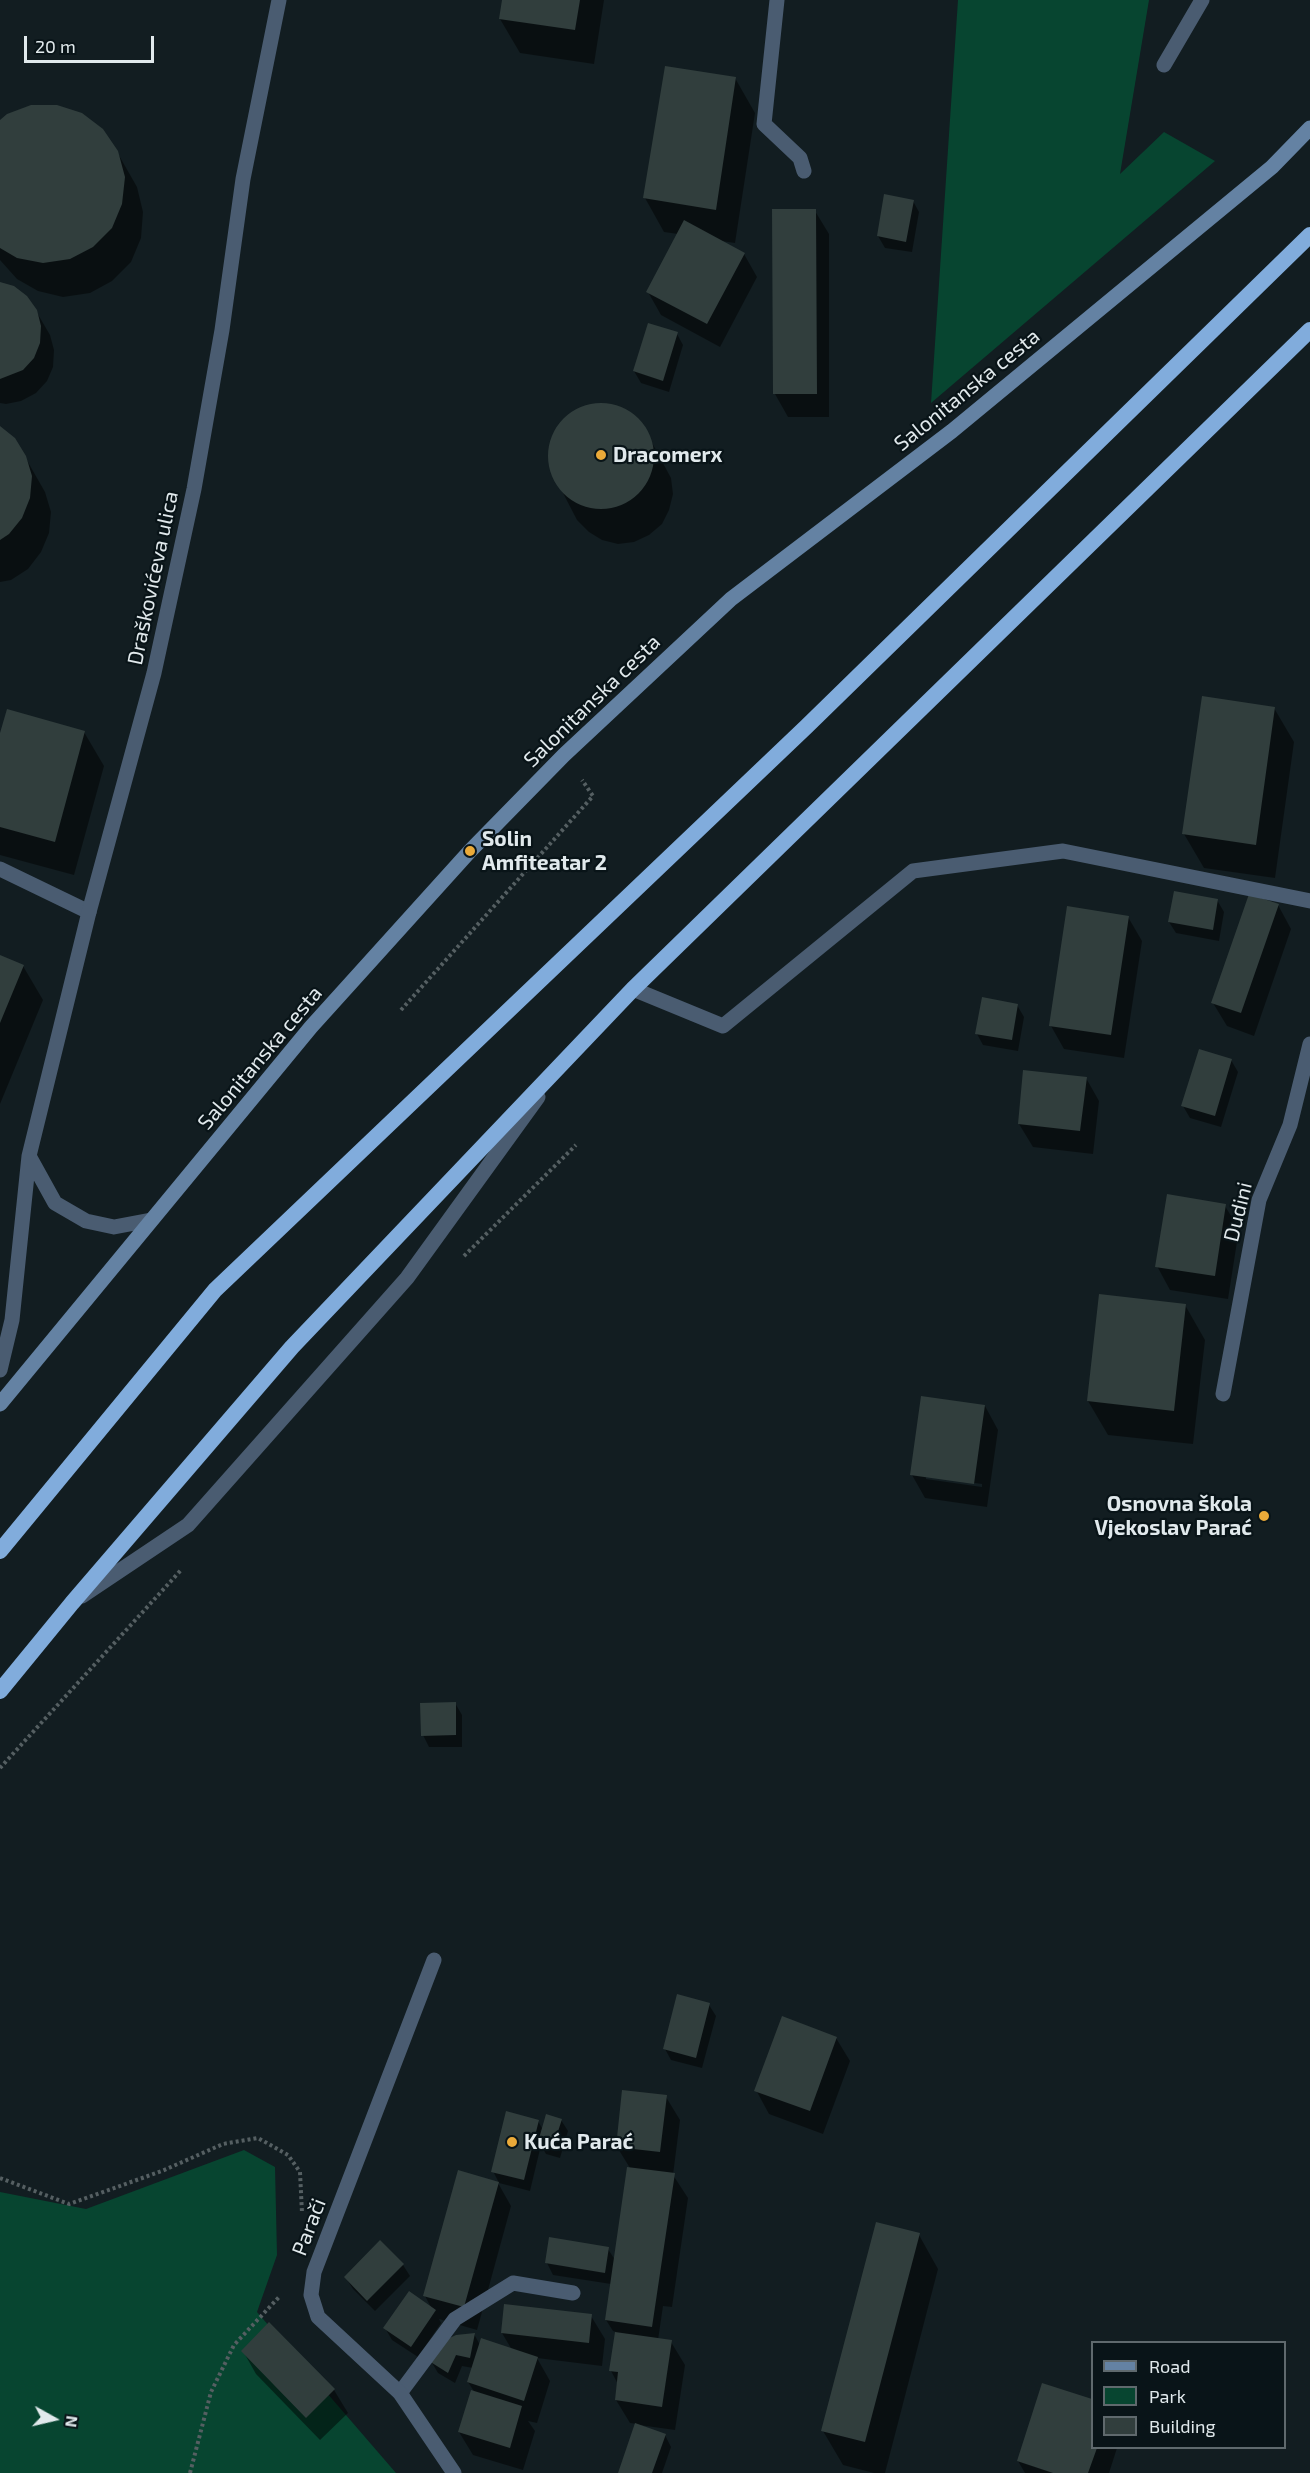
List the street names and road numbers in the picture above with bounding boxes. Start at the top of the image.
street label: Salonitanska cesta [889,324,1045,456]
street label: Draškovićeva ulica [122,489,184,667]
street label: Salonitanska cesta [519,630,665,772]
street label: Salonitanska cesta [193,981,327,1135]
street label: Dudini [1218,1180,1258,1244]
street label: Parači [287,2195,331,2259]

